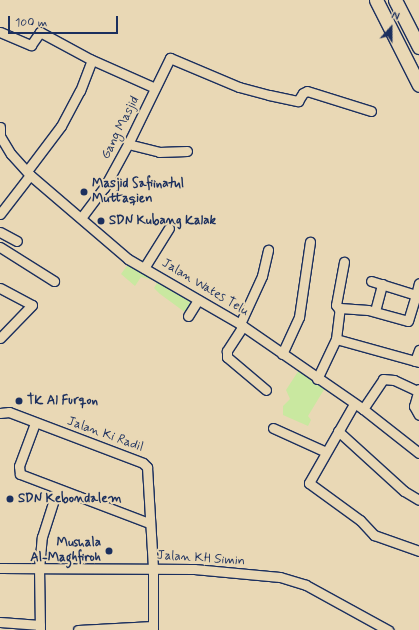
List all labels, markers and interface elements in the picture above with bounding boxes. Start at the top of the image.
scale bar [10,8,120,34]
north arrow [371,8,411,48]
text: N [389,9,401,25]
text: 100 m [15,15,47,31]
street label: Gang Masjid [99,94,143,162]
place label: Masjid Safiinatul Muttaqien [92,177,183,208]
marker: Masjid Safiinatul Muttaqien [79,187,89,197]
place label: SDN Kubang Kalak [109,213,217,229]
marker: SDN Kubang Kalak [96,216,106,226]
street label: Jalan Wates Telu [161,257,249,319]
place label: TK Al Furqon [27,393,100,409]
marker: TK Al Furqon [14,396,24,406]
street label: Jalan Ki Radil [65,414,145,456]
place label: SDN Kebondalem [18,491,122,507]
marker: SDN Kebondalem [5,494,15,504]
place label: Mushala Al-Maghfiroh [30,536,101,567]
marker: Mushala Al-Maghfiroh [104,546,114,556]
street label: Jalan KH Simin [154,548,248,570]

